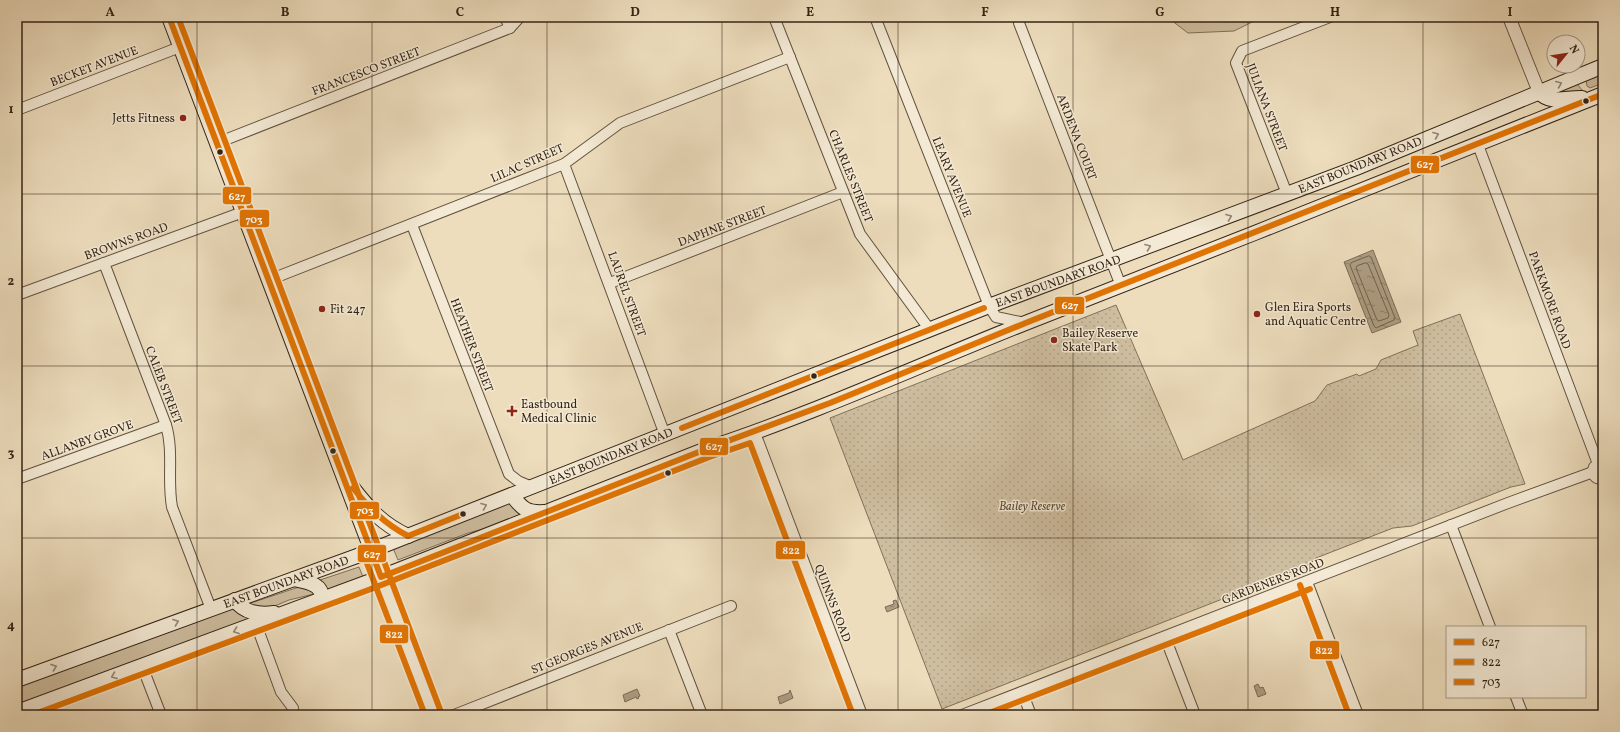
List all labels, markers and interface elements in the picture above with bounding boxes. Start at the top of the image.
text: A [105,4,115,22]
text: B [281,4,290,22]
text: C [456,4,464,22]
text: D [630,4,640,22]
text: E [806,4,814,22]
text: F [981,4,989,22]
text: G [1155,4,1165,22]
text: H [1330,4,1340,22]
text: I [1508,4,1513,22]
north arrow [1546,34,1586,74]
street label: BECKET AVENUE [48,43,141,91]
text: N [1565,43,1582,57]
street label: FRANCESCO STREET [310,44,423,100]
street label: JULIANA STREET [1242,61,1290,154]
one-way arrow [1554,81,1562,89]
street label: ARDENA COURT [1052,92,1100,183]
unlabelled marker [1581,96,1591,106]
text: 1 [8,101,14,119]
place label: Jetts Fitness [112,111,175,127]
marker: Jetts Fitness [178,113,188,123]
street label: CHARLES STREET [824,128,876,225]
one-way arrow [1432,132,1439,140]
street label: EAST BOUNDARY ROAD [1296,134,1425,198]
street label: LEARY AVENUE [928,135,975,220]
street label: LILAC STREET [488,141,566,187]
unlabelled marker [215,147,225,157]
line badge: 627 [1410,155,1440,174]
text: 627 [1417,158,1433,173]
line badge: 627 [222,186,252,205]
text: 627 [229,190,245,205]
street label: DAPHNE STREET [676,203,769,251]
line badge: 703 [239,209,270,228]
text: 703 [245,213,263,228]
one-way arrow [1225,213,1232,221]
street label: BROWNS ROAD [82,219,171,265]
one-way arrow [1144,244,1151,252]
street label: PARKMORE ROAD [1524,249,1574,352]
street label: LAUREL STREET [603,250,649,339]
street label: EAST BOUNDARY ROAD [994,252,1123,312]
text: 2 [8,273,15,291]
street label: HEATHER STREET [446,296,496,395]
line badge: 627 [1054,296,1085,315]
text: 627 [1062,299,1078,314]
place label: Glen Eira Sports and Aquatic Centre [1265,300,1366,330]
place label: Fit 247 [330,302,366,318]
marker: Fit 247 [317,304,327,314]
marker: Glen Eira Sports and Aquatic Centre [1252,309,1262,319]
place label: Bailey Reserve Skate Park [1062,326,1138,356]
marker: Bailey Reserve Skate Park [1049,335,1059,345]
street label: CALEB STREET [141,344,185,427]
unlabelled marker [809,371,819,381]
place label: Eastbound Medical Clinic [521,397,597,427]
marker: Eastbound Medical Clinic [506,405,518,417]
street label: ALLANBY GROVE [39,417,136,465]
street label: EAST BOUNDARY ROAD [547,425,676,489]
line badge: 627 [699,437,729,456]
text: 627 [706,440,722,455]
text: 3 [8,445,15,463]
unlabelled marker [328,446,338,456]
unlabelled marker [663,468,673,478]
park label: Bailey Reserve [999,499,1066,515]
line badge: 703 [349,501,380,520]
one-way arrow [479,503,487,511]
text: 703 [356,504,374,519]
unlabelled marker [458,509,468,519]
line badge: 822 [775,540,806,560]
line badge: 627 [357,544,387,563]
text: 822 [782,544,800,559]
text: 627 [364,548,380,563]
street label: EAST BOUNDARY ROAD [222,553,351,613]
street label: GARDENERS ROAD [1220,555,1327,609]
street label: QUINNS ROAD [810,562,854,645]
text: 4 [7,617,15,635]
one-way arrow [172,619,179,627]
street label: ST GEORGES AVENUE [529,619,646,679]
line badge: 822 [379,624,409,644]
one-way arrow [233,626,240,634]
legend [1446,626,1586,698]
text: 822 [385,628,403,643]
text: 627 [1482,635,1500,651]
line badge: 822 [1309,640,1340,660]
text: 822 [1315,644,1333,659]
text: 822 [1482,655,1501,671]
one-way arrow [50,663,57,671]
one-way arrow [111,671,118,680]
text: 703 [1482,675,1500,691]

